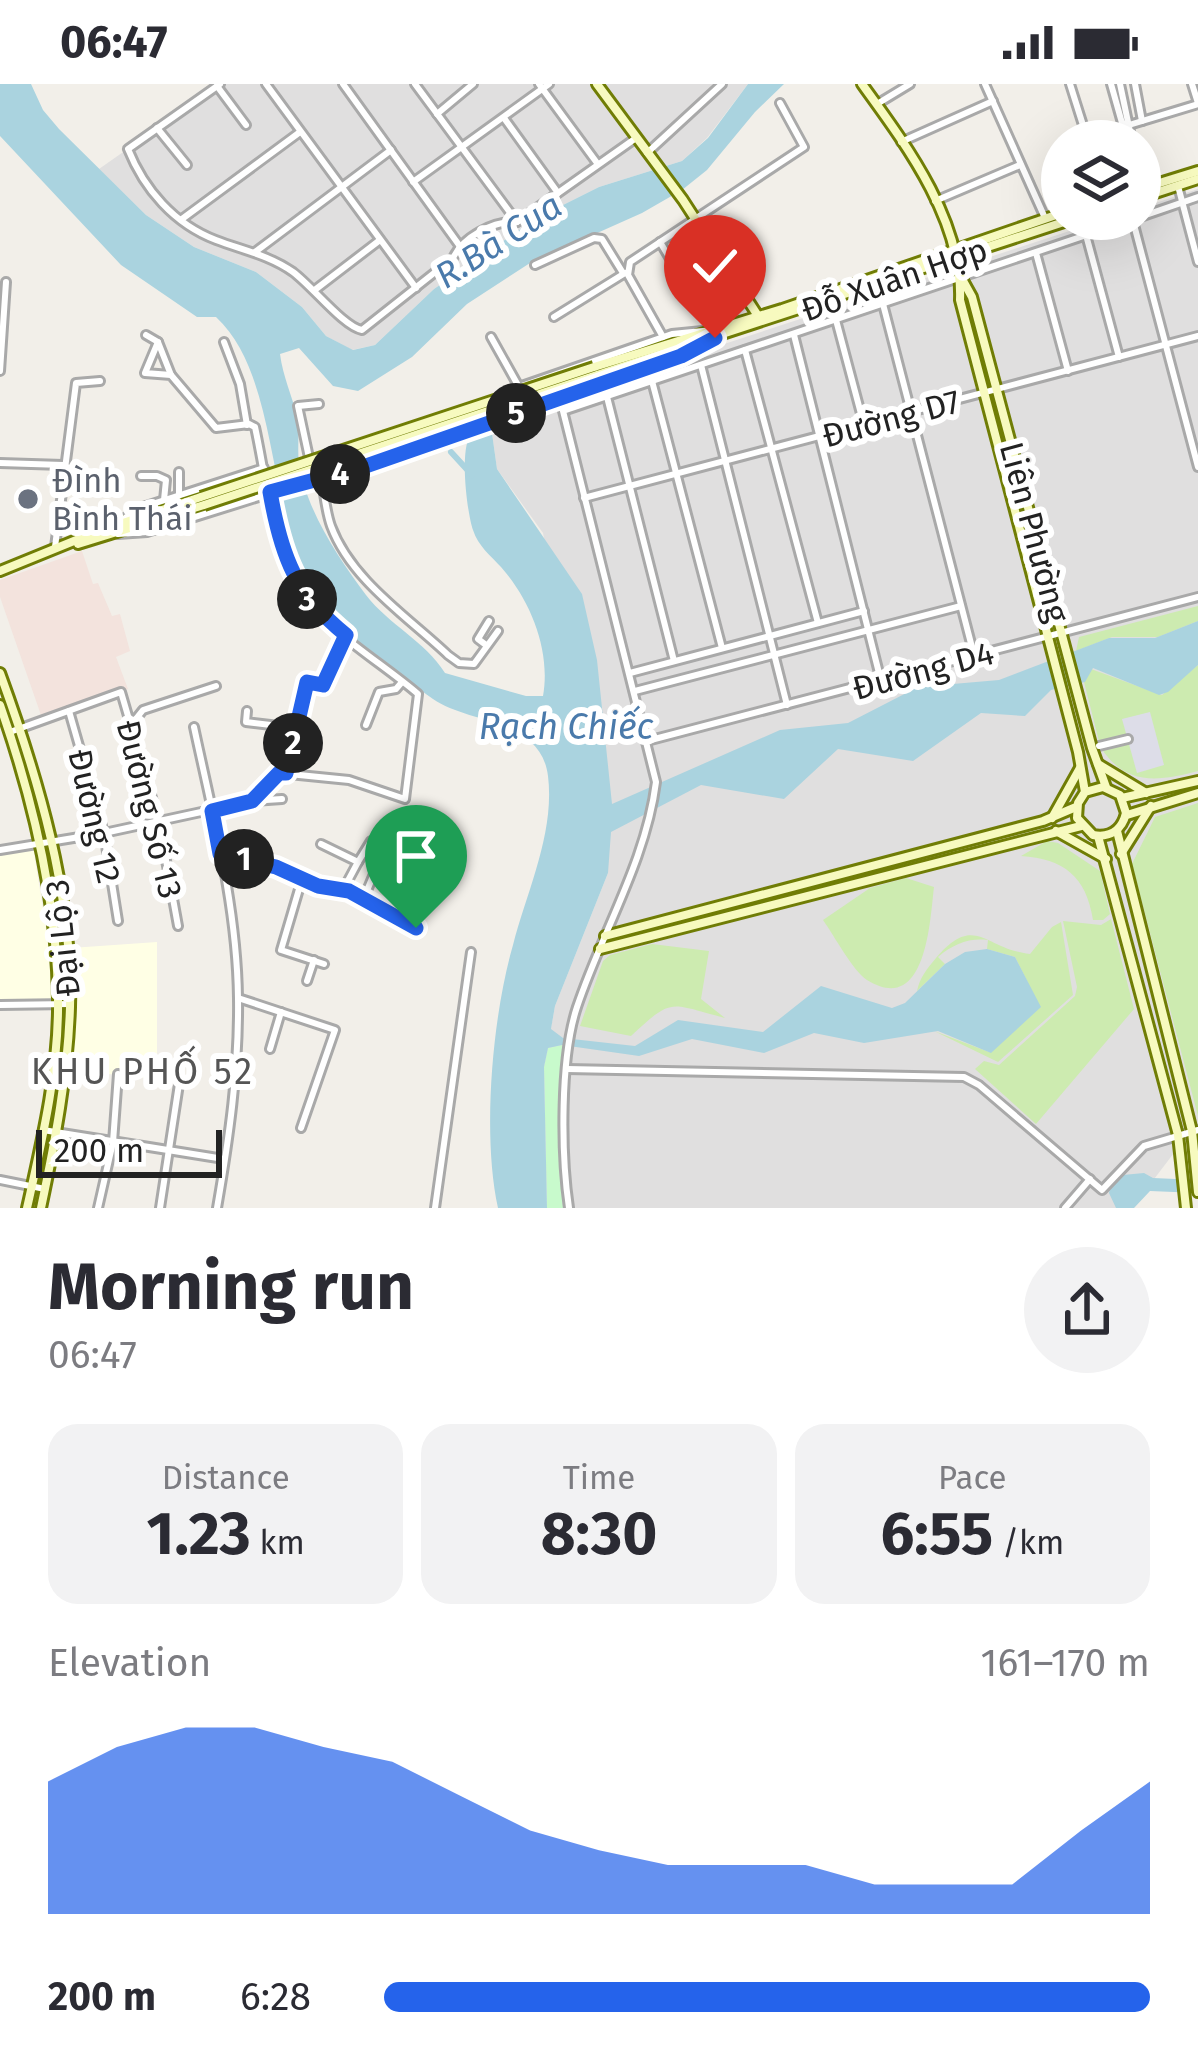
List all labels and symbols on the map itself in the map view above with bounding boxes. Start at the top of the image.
water label: R.Bà Cua [427,184,570,298]
pin [664,215,766,338]
street label: Đỗ Xuân Hợp [796,229,993,330]
street label: Đường D7 [818,381,965,457]
pin: 5 [486,383,546,443]
street label: Liên Phường [991,438,1078,628]
pin: 4 [310,444,370,504]
place label: Đình Bình Thái [52,461,192,539]
marker: Đình Bình Thái [15,486,41,512]
pin: 3 [277,569,337,629]
street label: Đường D4 [848,633,998,709]
water label: Rạch Chiếc [479,705,653,749]
pin: 2 [263,713,323,773]
street label: Đường Số 13 [108,716,191,903]
street label: Đường 12 [59,745,129,887]
pin [365,805,467,928]
pin: 1 [214,829,274,889]
street label: Đại Lộ 3 [37,877,89,998]
district label: KHU PHỐ 52 [31,1045,255,1094]
scale bar [36,1124,222,1177]

